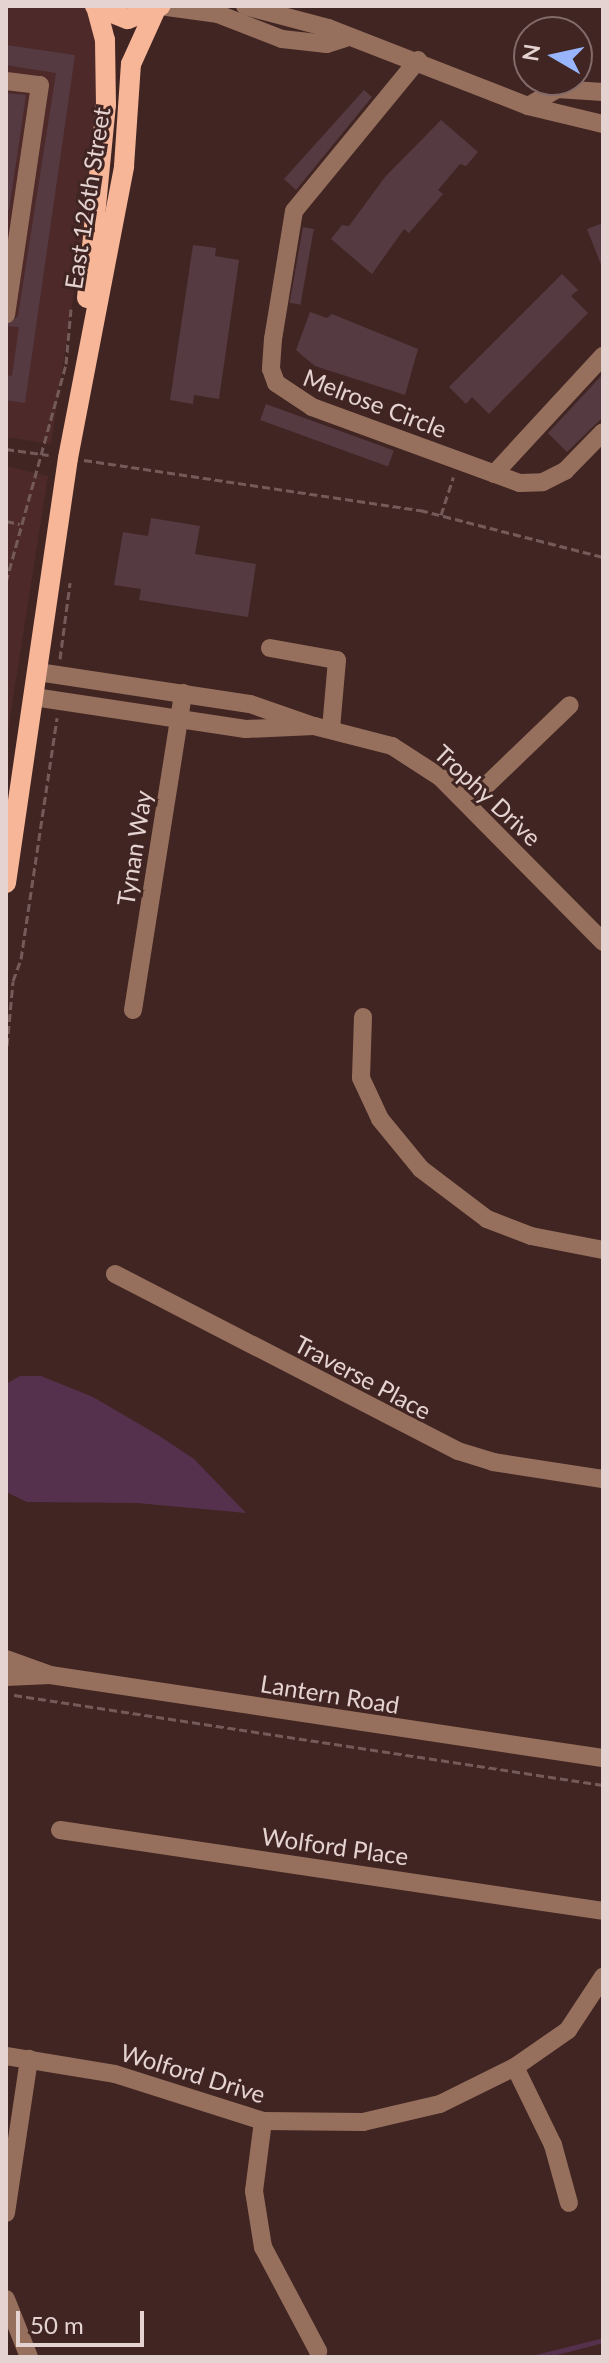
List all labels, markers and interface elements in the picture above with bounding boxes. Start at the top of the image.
north arrow [513,16,593,96]
text: N [516,42,545,63]
street label: East 126th Street [58,105,116,291]
street label: Melrose Circle [299,362,451,444]
street label: Trophy Drive [429,738,547,852]
street label: Tynan Way [111,788,157,908]
street label: Traverse Place [290,1329,436,1425]
street label: Lantern Road [259,1669,401,1719]
street label: Wolford Place [260,1821,410,1871]
street label: Wolford Drive [117,2037,269,2109]
scale bar [20,2295,148,2345]
text: 50 m [30,2310,84,2339]

